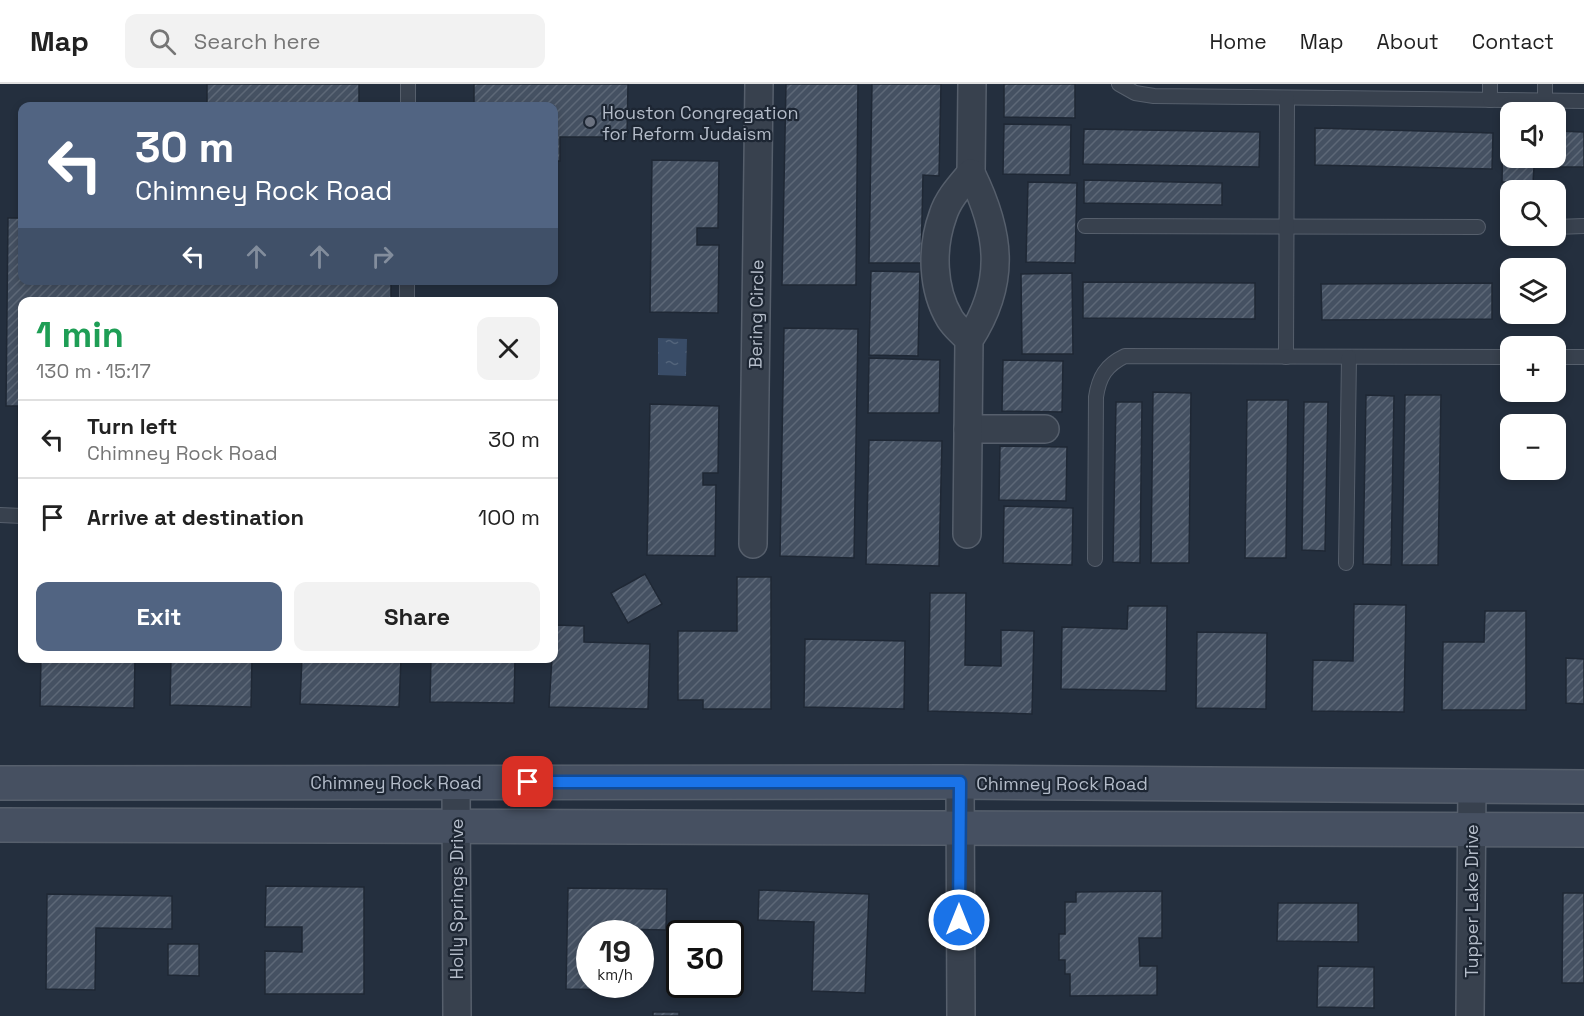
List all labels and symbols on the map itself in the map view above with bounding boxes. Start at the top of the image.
place label: Houston Congregation for Reform Judaism [602,101,799,145]
marker: Houston Congregation for Reform Judaism [583,115,597,129]
street label: Bering Circle [744,259,768,369]
pin [502,756,553,807]
street label: Chimney Rock Road [310,771,482,794]
street label: Chimney Rock Road [976,772,1148,795]
street label: Holly Springs Drive [445,818,468,980]
street label: Tupper Lake Drive [1460,824,1483,978]
position arrow [927,888,991,952]
speed limit sign: 30 [666,920,744,998]

